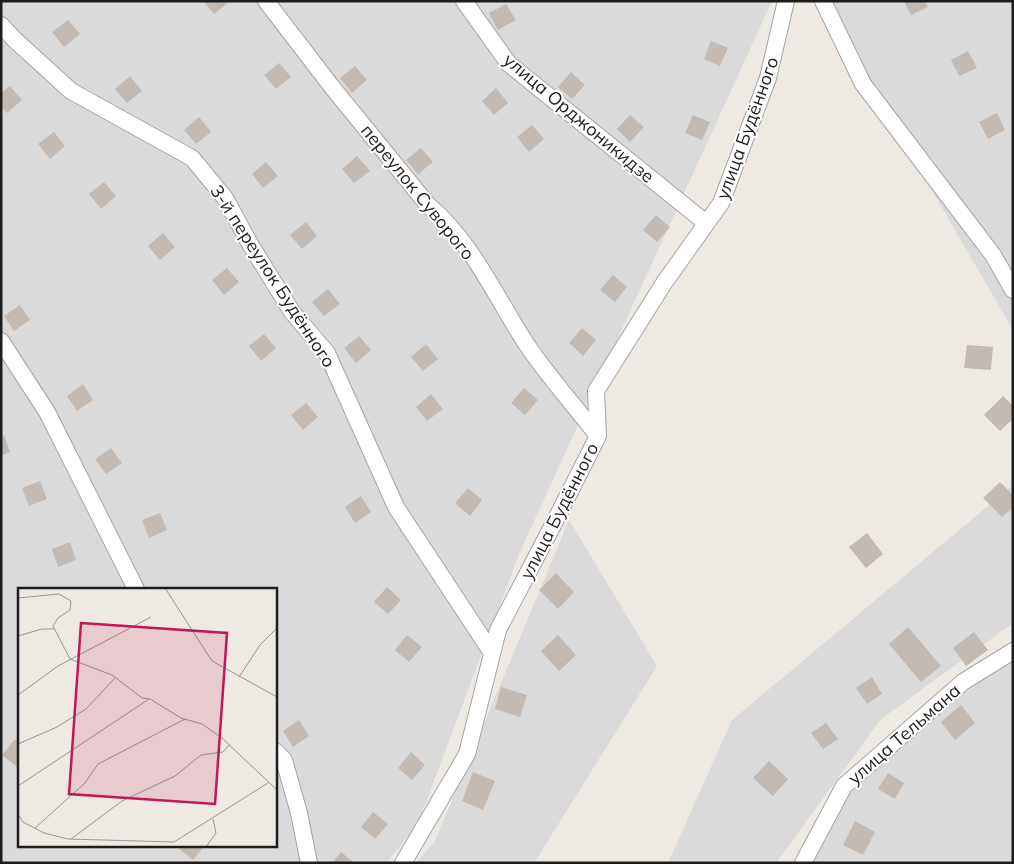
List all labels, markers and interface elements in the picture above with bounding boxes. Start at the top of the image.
street label: улица Орджоникидзе [499,48,659,188]
street label: улица Будённого [711,53,783,203]
street label: переулок Суворого [356,119,480,265]
street label: 3-й переулок Будённого [205,180,341,372]
street label: улица Будённого [515,439,603,583]
inset map [18,588,276,846]
street label: улица Тельмана [843,679,965,789]

